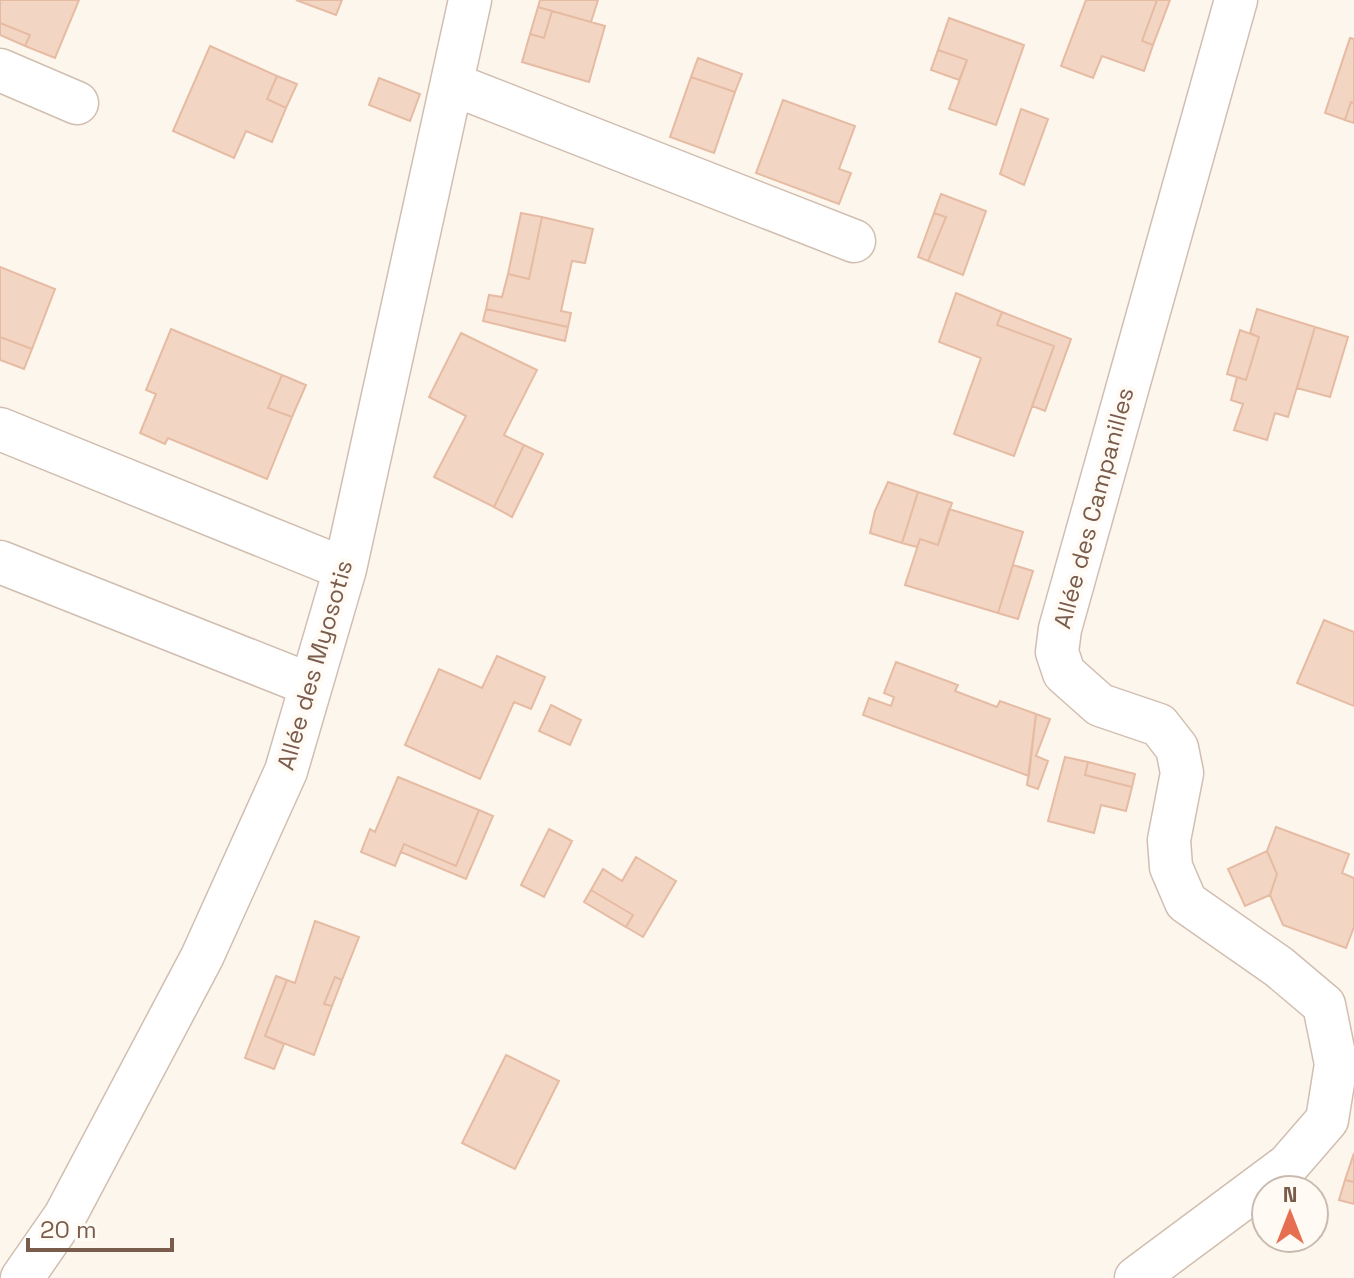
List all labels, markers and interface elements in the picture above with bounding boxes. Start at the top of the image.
street label: Allée des Campanilles [1046,384,1141,632]
street label: Allée des Myosotis [270,556,359,773]
north arrow [1250,1174,1330,1254]
text: N [1283,1180,1297,1208]
scale bar [28,1202,172,1252]
text: 20 m [40,1214,97,1245]

